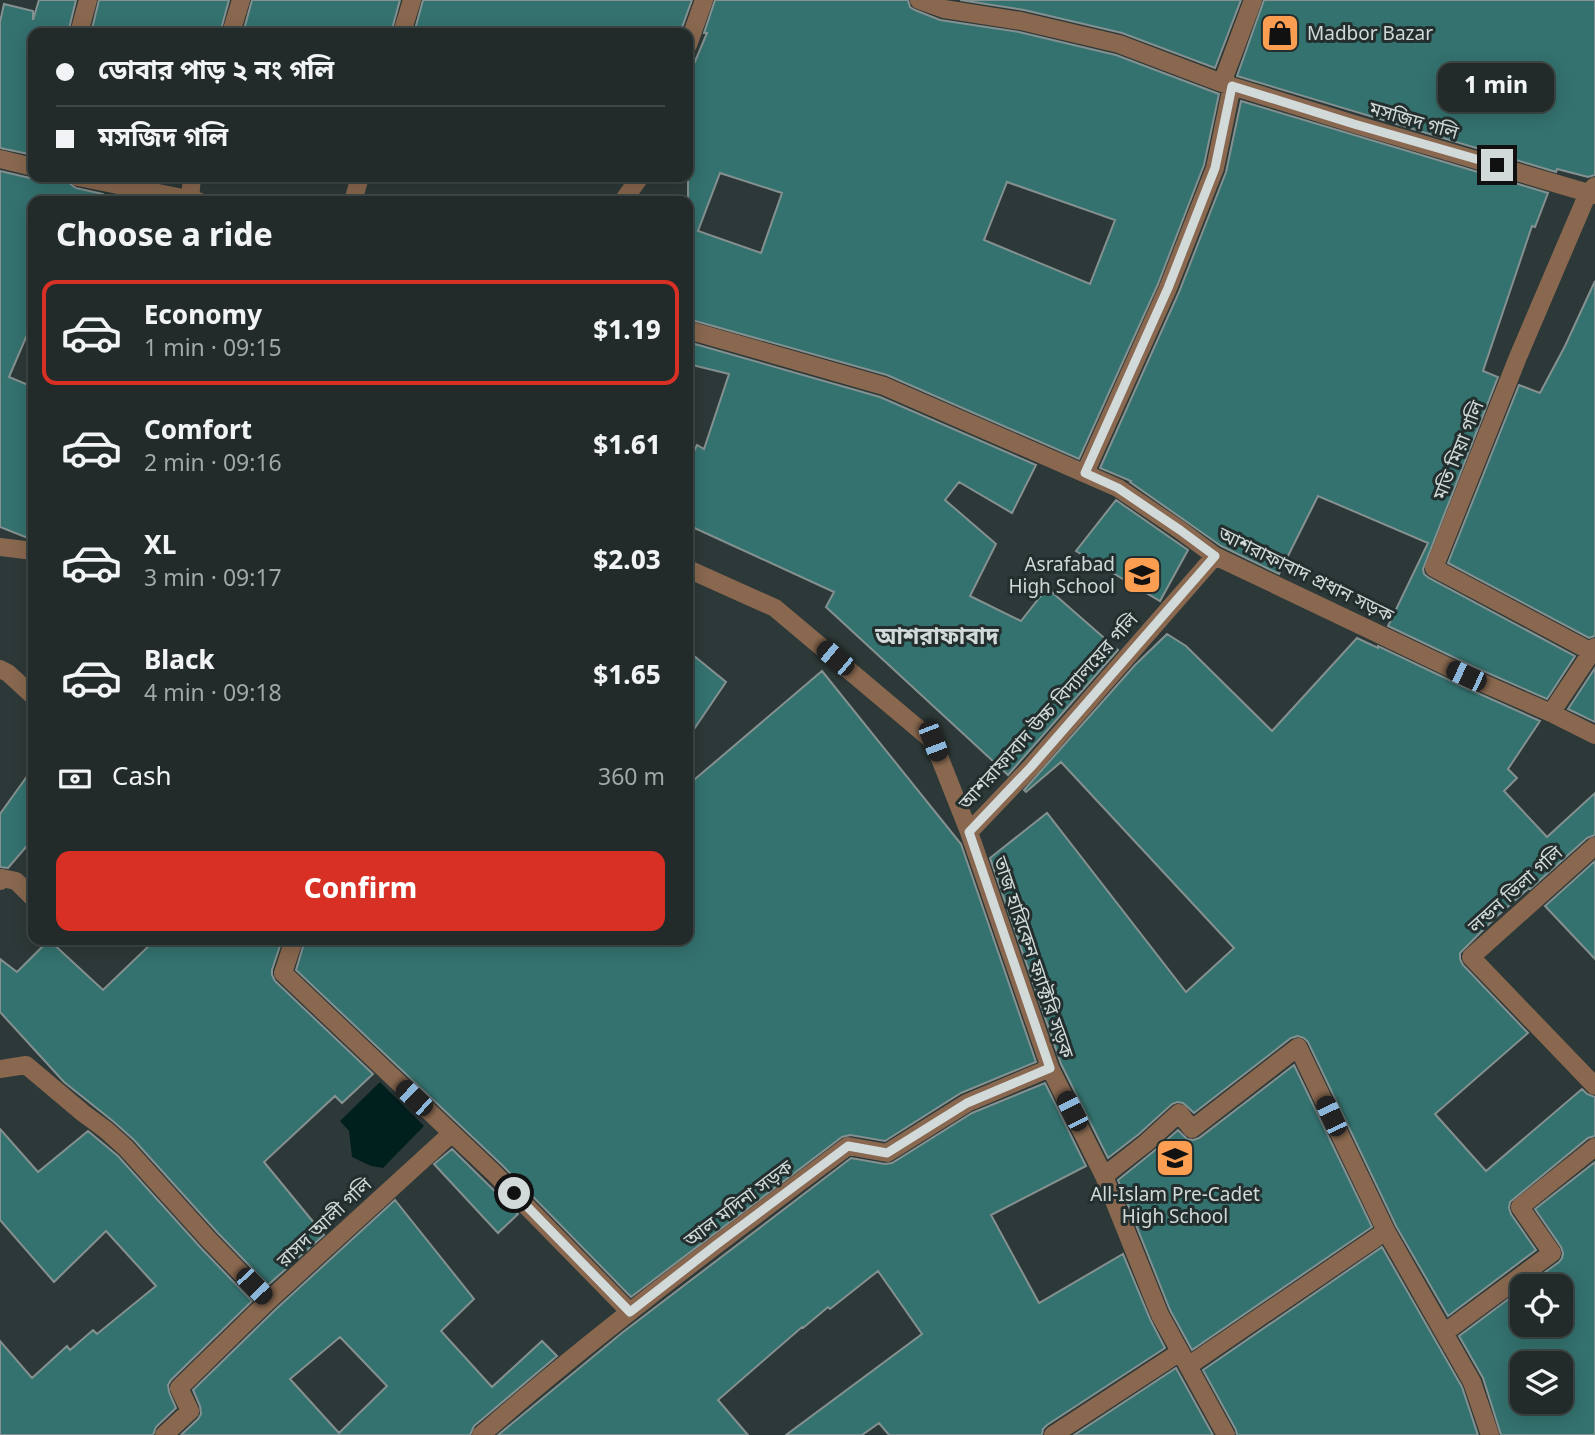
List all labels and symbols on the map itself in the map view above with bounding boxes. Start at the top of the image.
shop icon: Madbor Bazar [1259,12,1301,54]
place label: Madbor Bazar [1307,23,1433,48]
callout: 1 min [1439,64,1555,113]
street label: মসজিদ গলি [1365,97,1462,147]
route end [1481,149,1513,181]
street label: মতি মিয়া গলি [1428,396,1492,505]
street label: আশরাফাবাদ প্রধান সড়ক [1212,522,1397,630]
place label: Asrafabad High School [1008,554,1115,601]
school or university icon: Asrafabad High School [1121,554,1163,596]
street label: আশরাফাবাদ উচ্চ বিদ্যালয়ের গলি [953,607,1146,817]
district label: আশরাফাবাদ [874,623,1000,653]
car [813,636,858,680]
car [1443,658,1490,694]
car [916,718,951,764]
street label: লন্ডন ভিলা গলি [1463,840,1570,941]
street label: তাজ হারিকেন ফ্যাক্টরি সড়ক [985,852,1079,1063]
car [392,1076,437,1120]
car [1054,1088,1091,1134]
car [1313,1093,1350,1139]
school or university icon: All-Islam Pre-Cadet High School [1154,1137,1196,1179]
street label: আল মদিনা সড়ক [679,1155,800,1255]
street label: রাসদ আলী গলি [272,1172,379,1275]
route start [498,1177,530,1209]
place label: All-Islam Pre-Cadet High School [1090,1184,1260,1231]
car [232,1264,277,1308]

